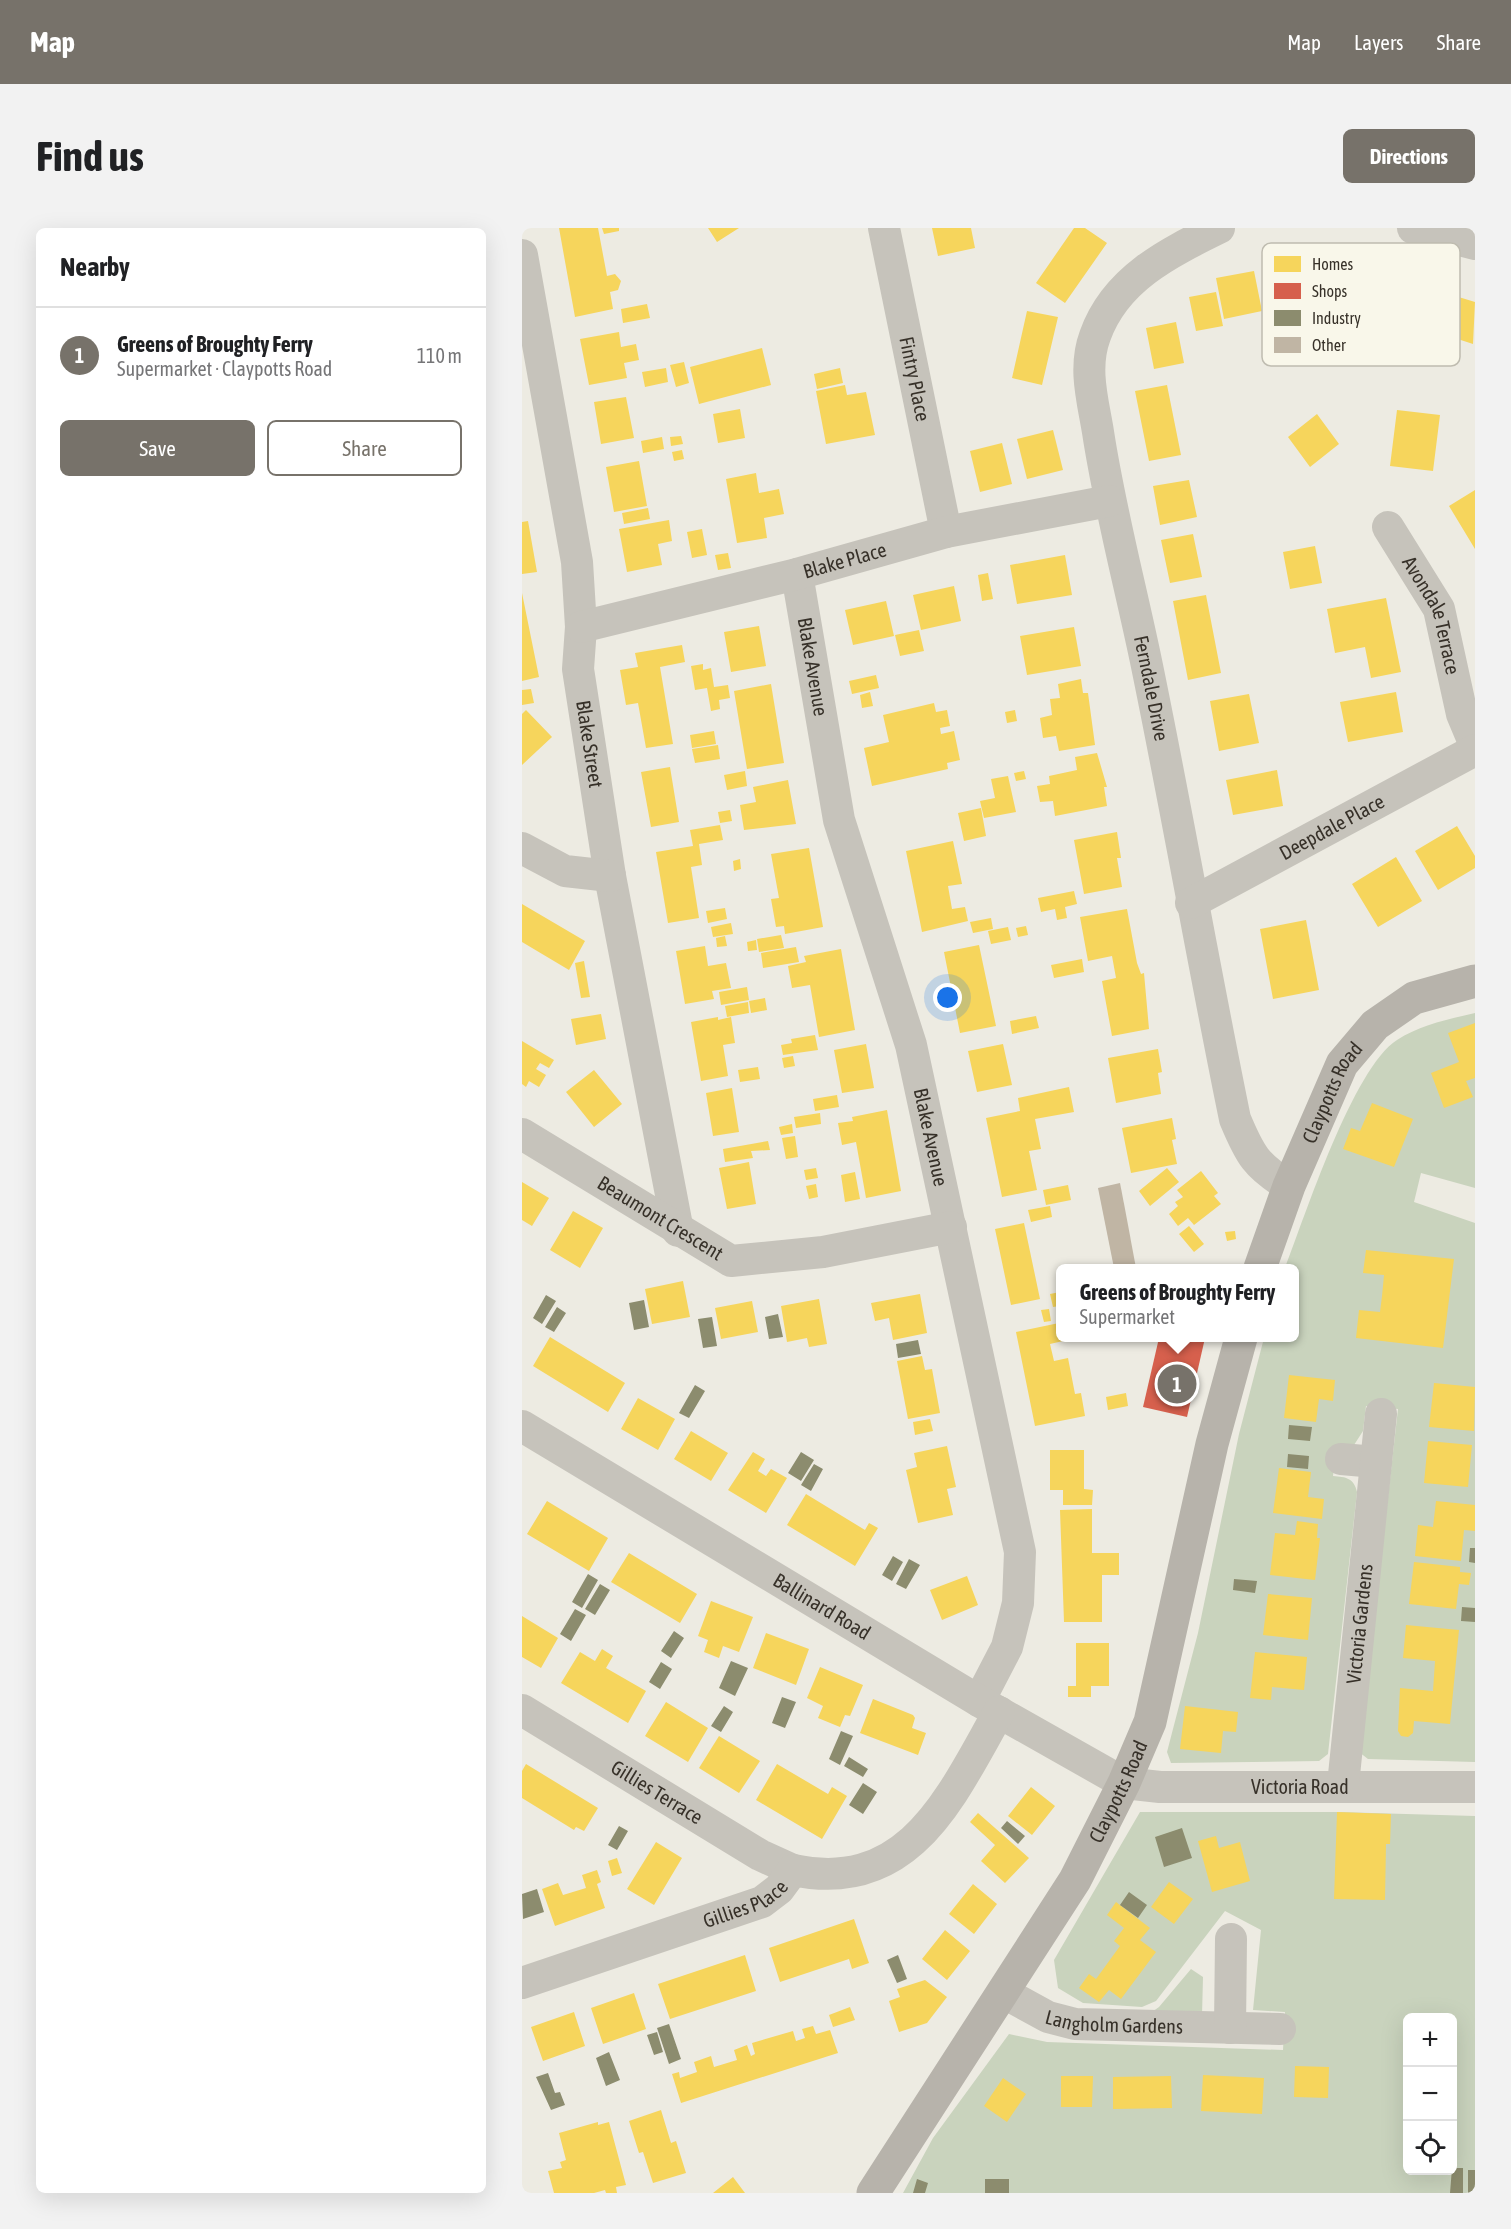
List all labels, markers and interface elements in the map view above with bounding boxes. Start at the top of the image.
text: Map [30,26,75,58]
text: Map [1287,30,1321,54]
text: Layers [1354,30,1404,54]
text: Share [1437,30,1481,54]
button: Directions [1343,129,1475,183]
text: Find us [36,132,144,180]
legend [1262,243,1460,366]
text: Nearby [60,252,130,282]
text: Homes [1312,255,1354,273]
text: Shops [1312,282,1348,301]
text: Industry [1312,309,1361,328]
text: Greens of Broughty Ferry [117,331,313,357]
street label: Fintry Place [895,334,935,423]
text: Other [1312,336,1346,354]
text: 1 [75,344,84,367]
text: 110 m [417,344,462,367]
text: Supermarket · Claypotts Road [117,357,332,380]
button: Save [60,420,255,476]
button: Share [267,420,462,476]
street label: Blake Place [800,537,889,583]
street label: Avondale Terrace [1398,552,1465,677]
street label: Blake Avenue [794,615,833,718]
street label: Ferndale Drive [1130,633,1174,743]
street label: Blake Street [572,699,608,790]
street label: Deepdale Place [1275,789,1388,864]
your location [933,983,962,1012]
street label: Claypotts Road [1297,1037,1367,1146]
street label: Blake Avenue [910,1086,953,1188]
street label: Beaumont Crescent [594,1171,728,1265]
popup [1056,1264,1299,1342]
text: Greens of Broughty Ferry [1080,1279,1275,1305]
text: Supermarket [1080,1305,1175,1328]
pin: 1 [1158,1362,1196,1406]
street label: Victoria Gardens [1341,1563,1377,1685]
street label: Ballinard Road [769,1568,875,1644]
street label: Claypotts Road [1084,1737,1152,1846]
street label: Gillies Terrace [607,1755,707,1828]
street label: Victoria Road [1251,1775,1349,1798]
street label: Gillies Place [700,1876,792,1932]
street label: Langholm Gardens [1043,2005,1183,2038]
map controls [1403,2013,1457,2175]
button: + [1403,2013,1457,2067]
button: − [1403,2067,1457,2121]
button: locate [1403,2121,1457,2175]

